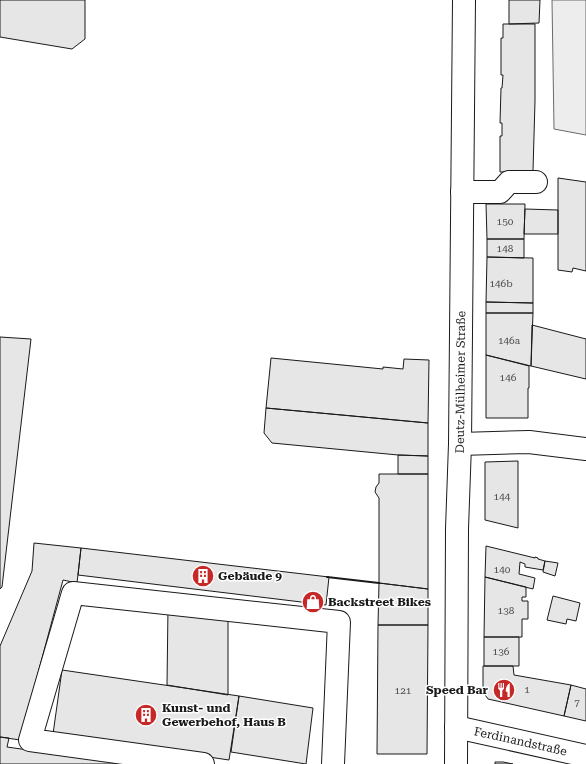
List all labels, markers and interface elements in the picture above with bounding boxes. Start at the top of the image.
house number: 150 [497,216,514,227]
house number: 148 [497,243,514,254]
house number: 146b [489,278,513,289]
street label: Deutz-Mülheimer Straße [453,310,468,454]
house number: 146a [498,335,521,346]
house number: 146 [500,372,517,383]
house number: 144 [494,491,511,502]
building icon: Gebäude 9 [190,563,216,589]
house number: 140 [494,564,511,575]
place label: Gebäude 9 [218,569,282,583]
shop icon: Backstreet Bikes [300,589,326,615]
place label: Backstreet Bikes [328,595,431,609]
house number: 138 [498,605,515,616]
house number: 136 [493,646,510,657]
restaurant icon: Speed Bar [491,677,517,703]
place label: Speed Bar [426,683,489,697]
house number: 1 [524,684,530,695]
house number: 121 [395,685,412,696]
house number: 7 [574,697,580,708]
place label: Kunst- und Gewerbehof, Haus B [162,701,286,729]
building icon: Kunst- und Gewerbehof, Haus B [133,702,159,728]
street label: Ferdinandstraße [473,724,569,759]

